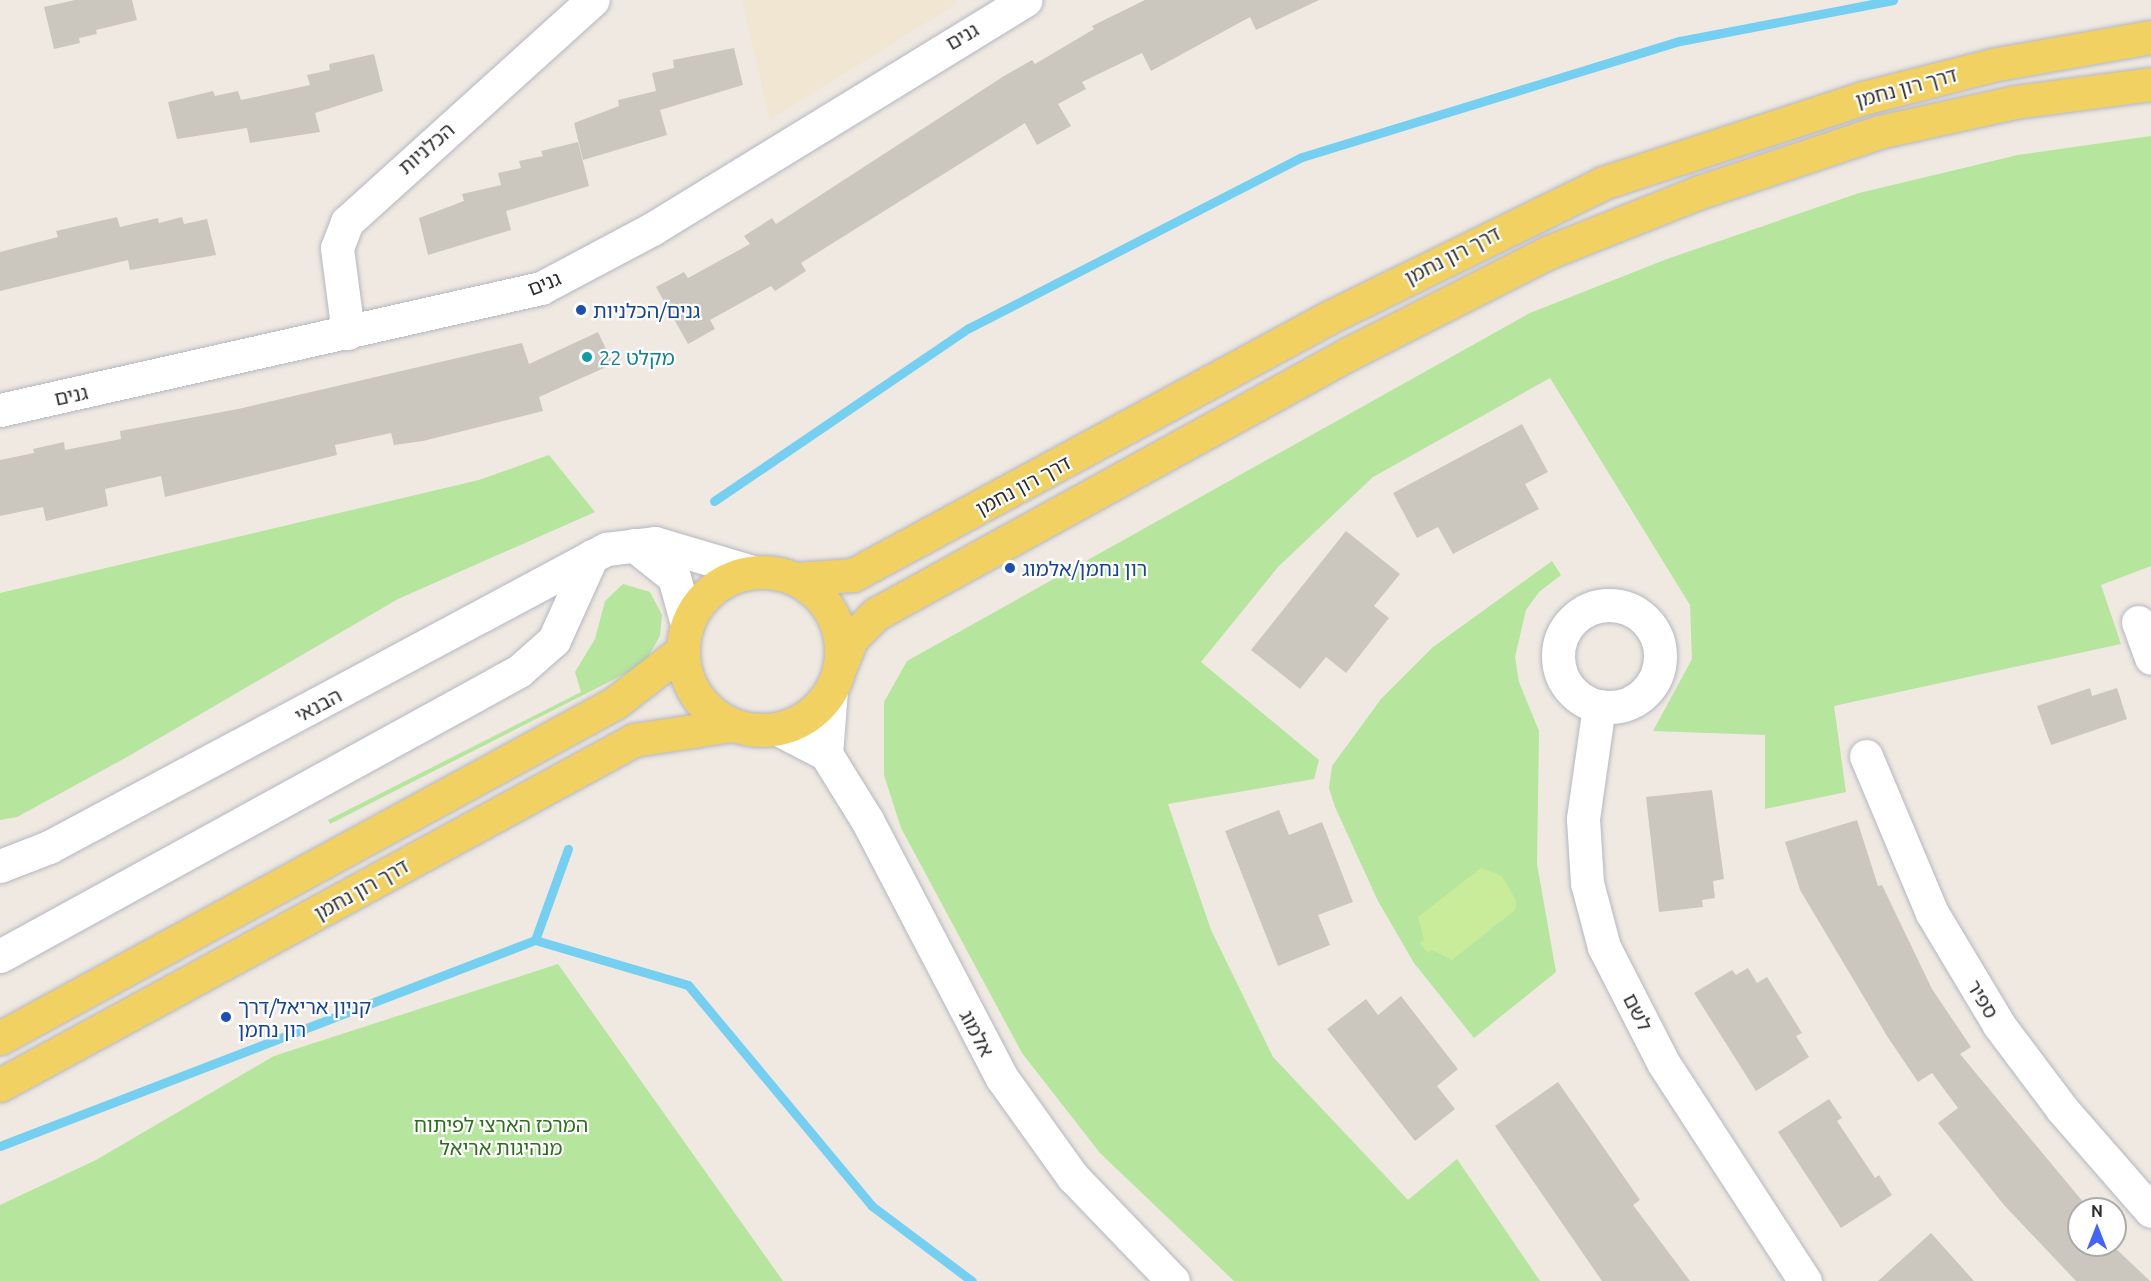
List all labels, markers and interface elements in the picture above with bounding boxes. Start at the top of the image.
street label: גנים [941,17,983,55]
street label: דרך רון נחמן [1853,62,1959,112]
street label: הכלניות [393,117,459,179]
street label: דרך רון נחמן [1400,221,1504,289]
street label: גנים [524,266,564,300]
place label: גנים/הכלניות [593,298,700,322]
marker: גנים/הכלניות [574,303,588,317]
place label: מקלט 22 [599,345,675,369]
marker: מקלט 22 [580,350,594,364]
street label: גנים [52,380,90,410]
street label: דרך רון נחמן [971,450,1075,520]
place label: רון נחמן/אלמוג [1022,556,1147,580]
marker: רון נחמן/אלמוג [1003,561,1017,575]
street label: הבנאי [290,683,346,727]
street label: דרך רון נחמן [310,853,412,925]
street label: ספיר [1962,975,2004,1023]
street label: לשם [1618,989,1658,1035]
place label: קניון אריאל/דרך רון נחמן [238,994,371,1041]
street label: אלמוג [955,1005,999,1061]
marker: קניון אריאל/דרך רון נחמן [219,1010,233,1024]
park label: המרכז הארצי לפיתוח מנהיגות אריאל [414,1112,588,1159]
north arrow [2067,1197,2127,1257]
text: N [2091,1202,2103,1220]

